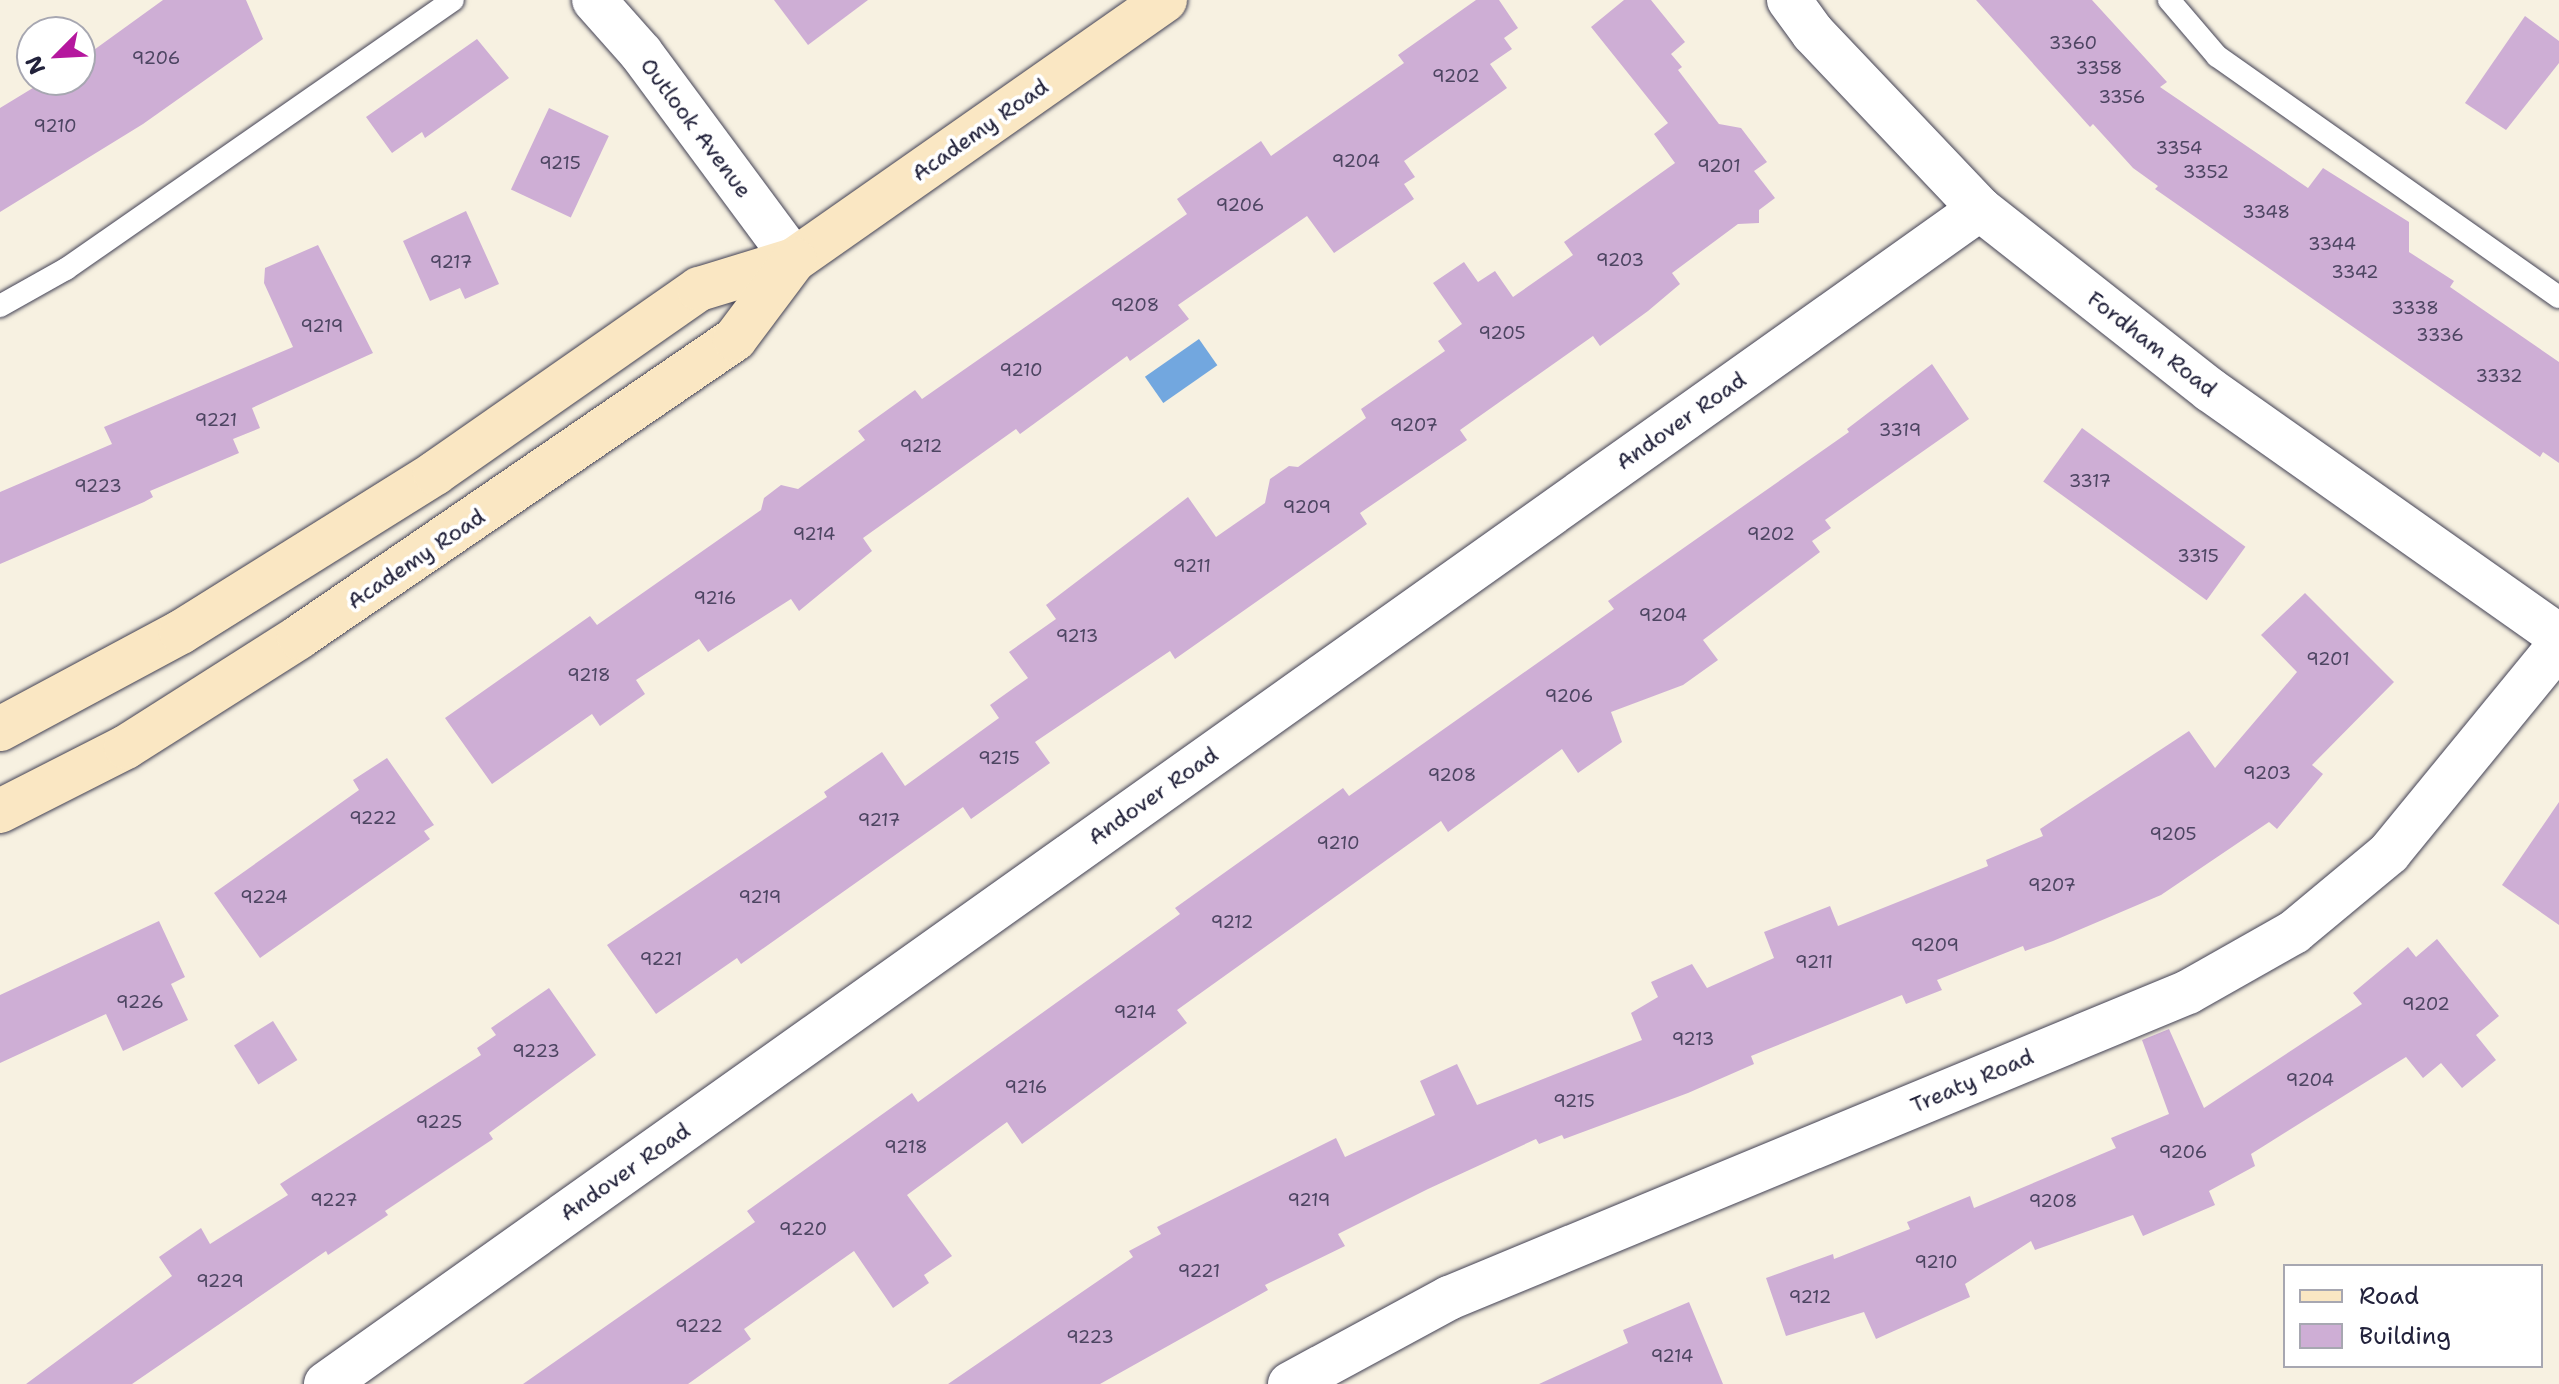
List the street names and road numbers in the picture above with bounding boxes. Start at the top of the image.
street label: Outlook Avenue [635,53,757,203]
street label: Academy Road [907,73,1053,187]
street label: Fordham Road [2082,285,2222,403]
street label: Andover Road [1611,366,1751,476]
street label: Academy Road [342,503,490,615]
street label: Andover Road [1083,741,1223,851]
street label: Treaty Road [1907,1043,2037,1119]
street label: Andover Road [555,1117,695,1227]

